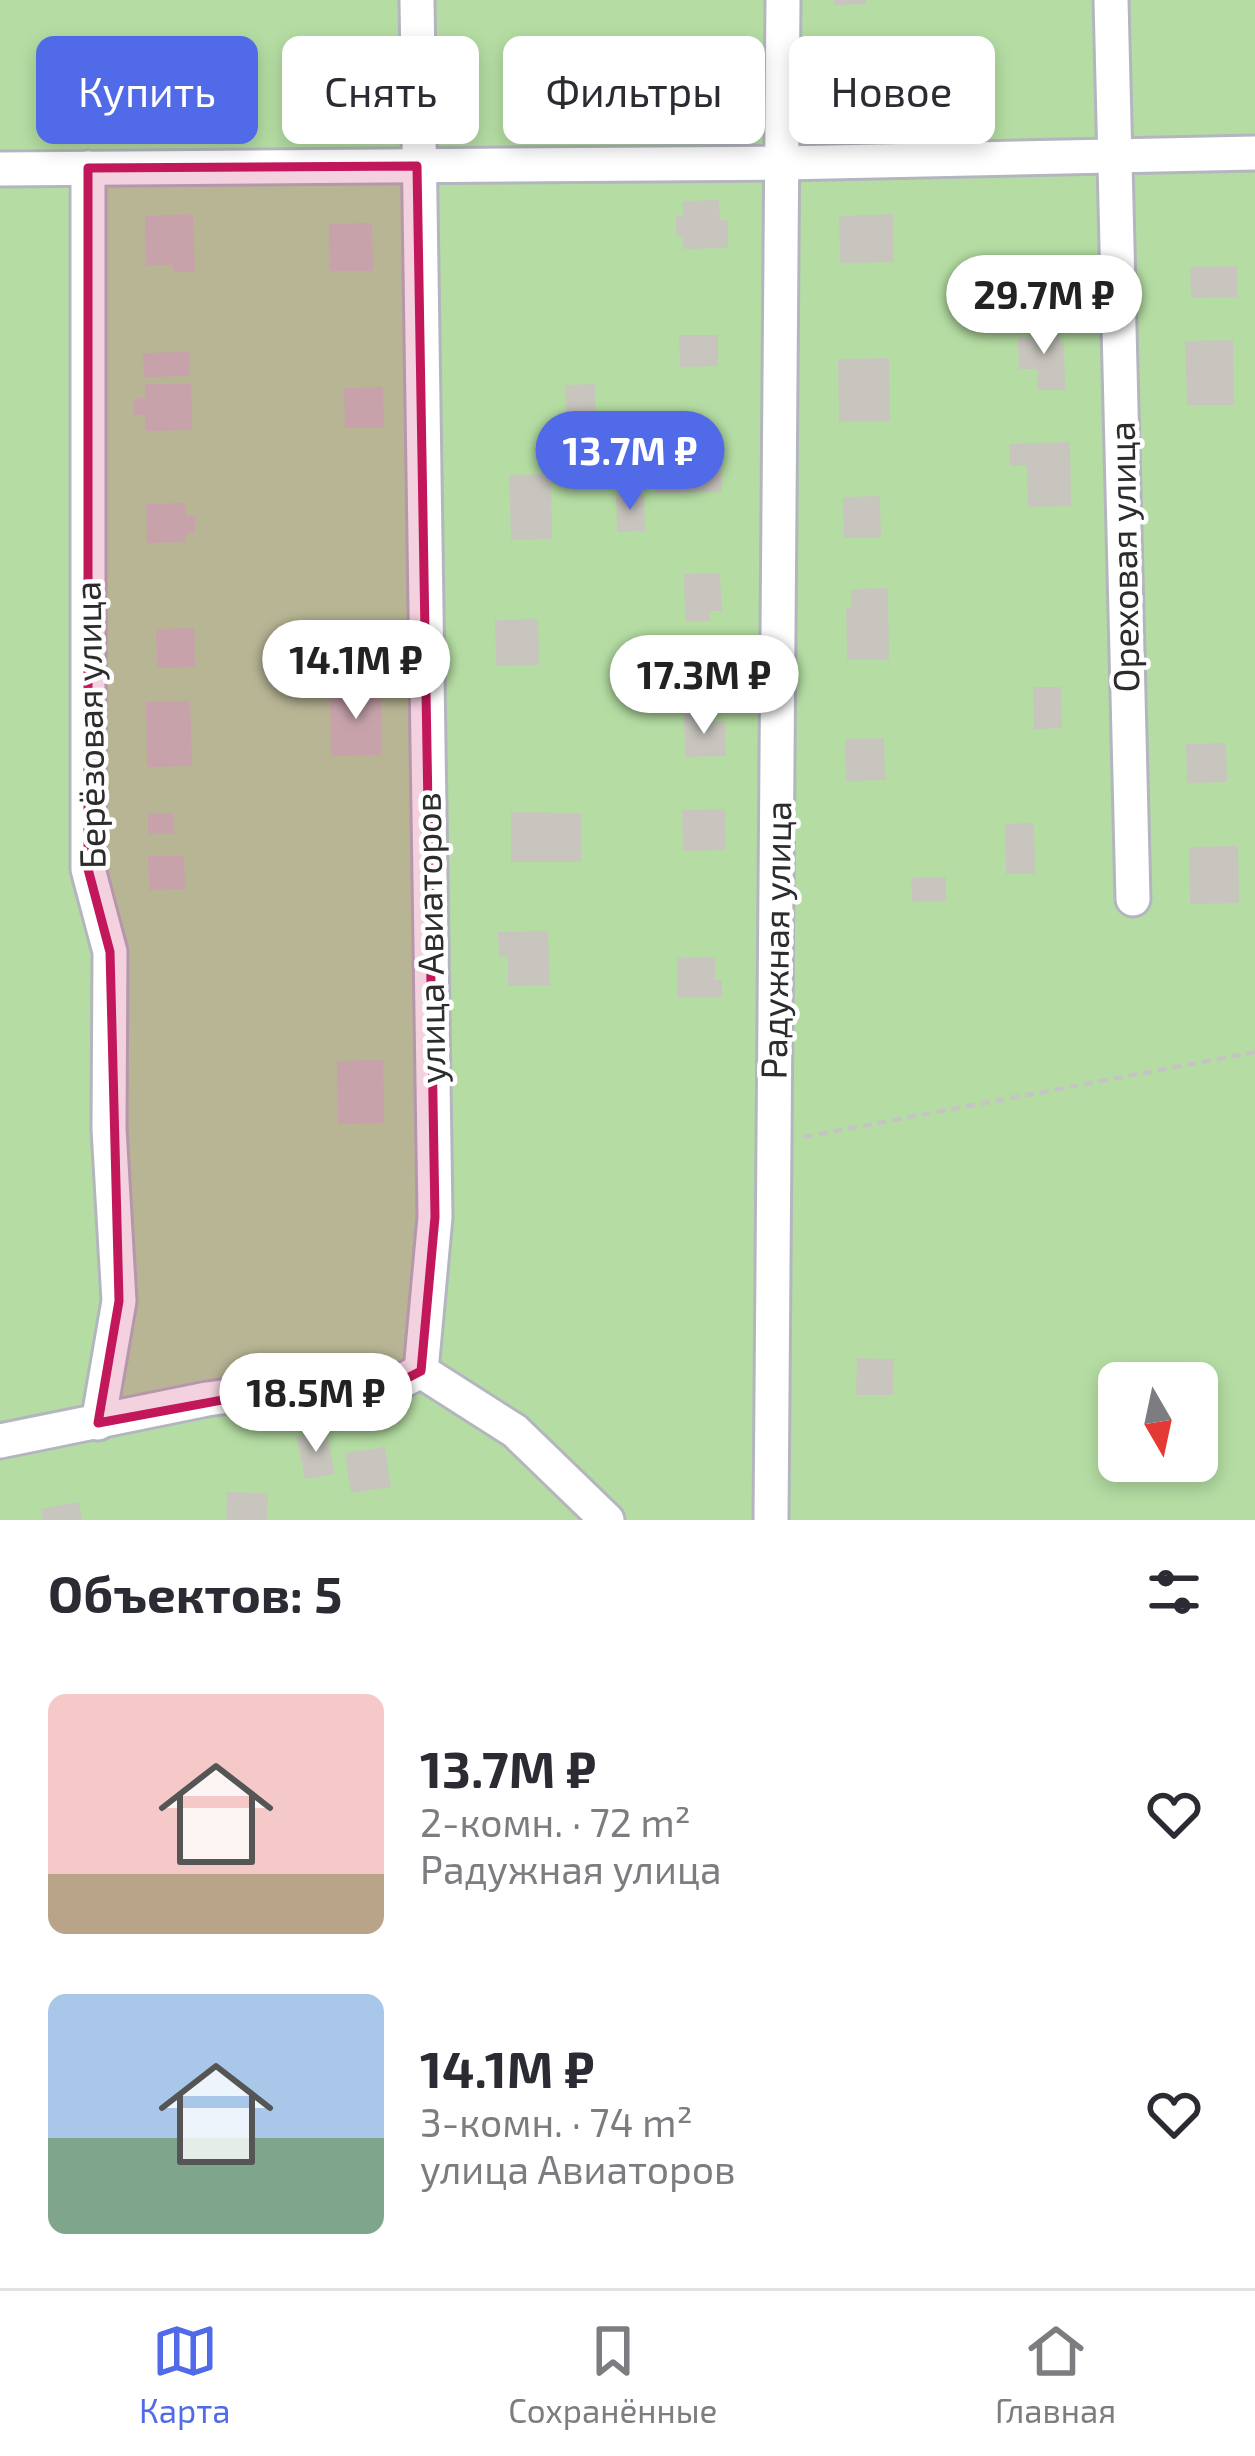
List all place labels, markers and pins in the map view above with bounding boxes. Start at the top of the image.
pin: 29.7M ₽ [933,255,1155,357]
pin: 13.7M ₽ [519,411,741,513]
pin: 14.1M ₽ [245,620,467,722]
pin: 17.3M ₽ [593,635,815,737]
pin: 18.5M ₽ [205,1353,427,1455]

